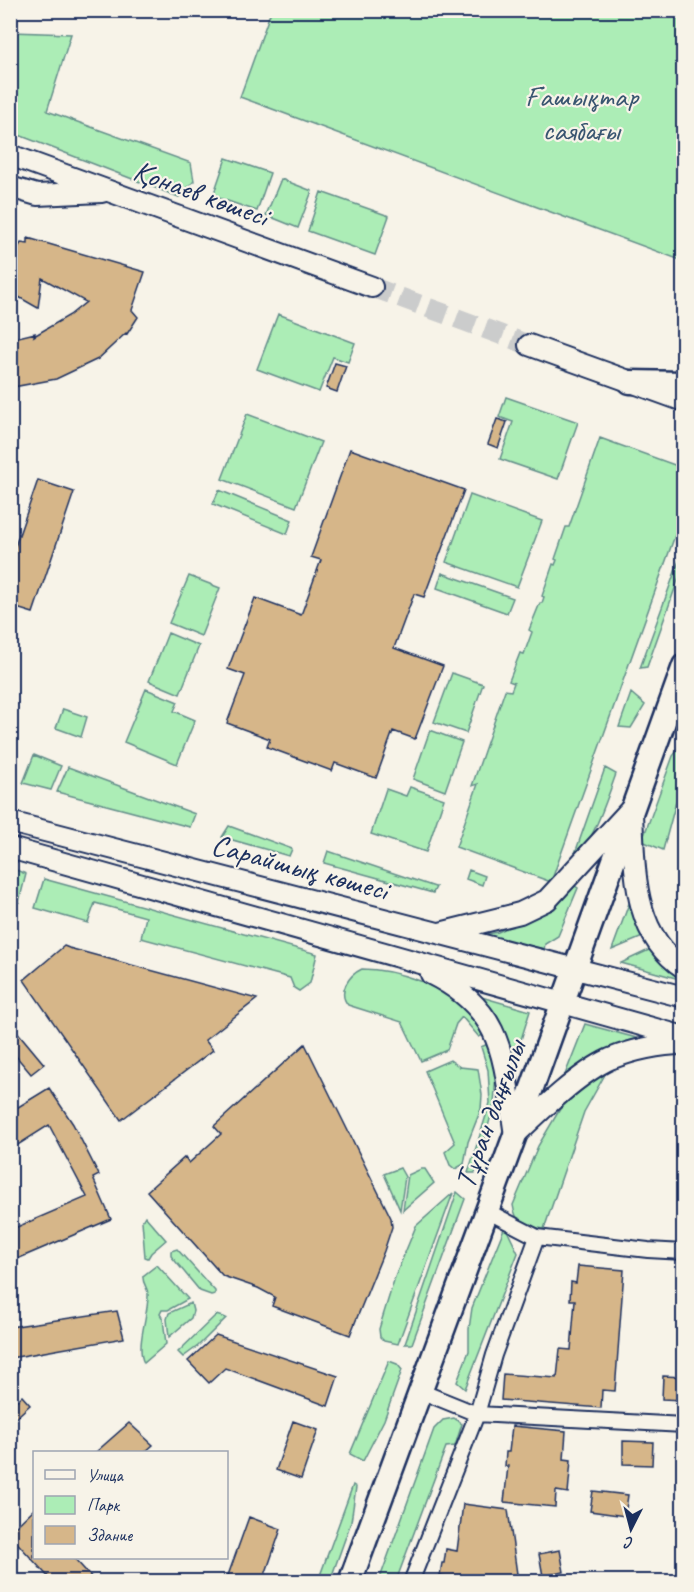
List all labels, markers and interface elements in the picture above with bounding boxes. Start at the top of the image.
park label: Ғашықтар саябағы [524,77,640,149]
street label: Қонаев көшесі [128,151,277,236]
street label: Сарайшық көшесі [207,825,396,910]
street label: Тұран даңғылы [446,1033,535,1193]
legend [33,1451,228,1559]
text: Улица [87,1464,124,1486]
text: Парк [87,1494,121,1516]
north arrow [601,1499,661,1559]
text: Здание [87,1524,133,1546]
text: С [622,1532,634,1553]

